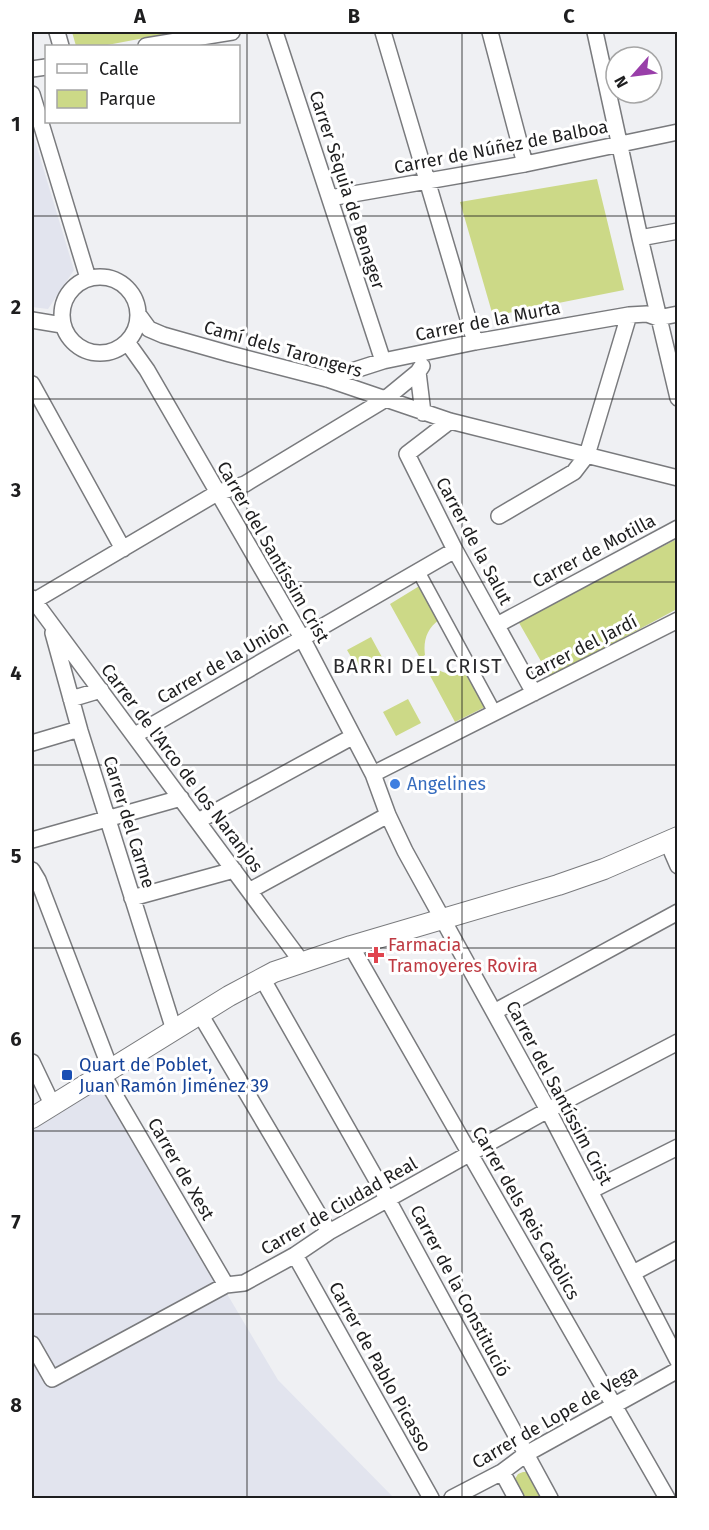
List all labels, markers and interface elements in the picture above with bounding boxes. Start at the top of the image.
text: A [133,4,147,28]
text: B [348,4,360,28]
text: C [563,4,575,28]
legend [45,45,240,123]
north arrow [604,45,664,105]
text: Calle [99,58,139,80]
text: N [610,73,632,91]
text: Parque [99,88,156,110]
street label: Carrer Sèquia de Benager [305,88,389,292]
text: 1 [11,112,21,136]
street label: Carrer de Núñez de Balboa [392,115,610,179]
text: 2 [11,295,21,319]
street label: Carrer de la Murta [414,296,562,346]
street label: Camí dels Tarongers [201,316,365,382]
street label: Carrer del Santíssim Crist [212,457,334,647]
street label: Carrer de la Salut [431,473,517,609]
text: 3 [10,478,21,502]
street label: Carrer de Motilla [529,509,659,593]
street label: Carrer del Jardí [521,610,641,686]
street label: Carrer de la Unión [153,615,293,709]
district label: BARRI DEL CRIST [333,654,503,678]
street label: Carrer de l'Arco de los Naranjos [96,659,268,877]
text: 4 [10,661,22,685]
street label: Carrer del Carme [98,753,160,891]
place label: Angelines [407,773,486,795]
marker: Angelines [388,777,402,791]
text: 5 [11,844,22,868]
place label: Farmacia Tramoyeres Rovira [388,934,538,977]
marker: Farmacia Tramoyeres Rovira [369,948,383,962]
street label: Carrer del Santíssim Crist [501,997,617,1189]
text: 6 [10,1027,22,1051]
place label: Quart de Poblet, Juan Ramón Jiménez 39 [79,1054,269,1097]
marker: Quart de Poblet, Juan Ramón Jiménez 39 [60,1068,74,1082]
street label: Carrer de Xest [143,1114,219,1224]
street label: Carrer dels Reis Catòlics [467,1123,585,1303]
street label: Carrer de Ciudad Real [257,1152,421,1260]
street label: Carrer de la Constitució [405,1201,515,1381]
text: 7 [11,1210,21,1234]
street label: Carrer de Pablo Picasso [324,1278,436,1456]
street label: Carrer de Lope de Vega [468,1361,642,1473]
text: 8 [10,1393,22,1417]

